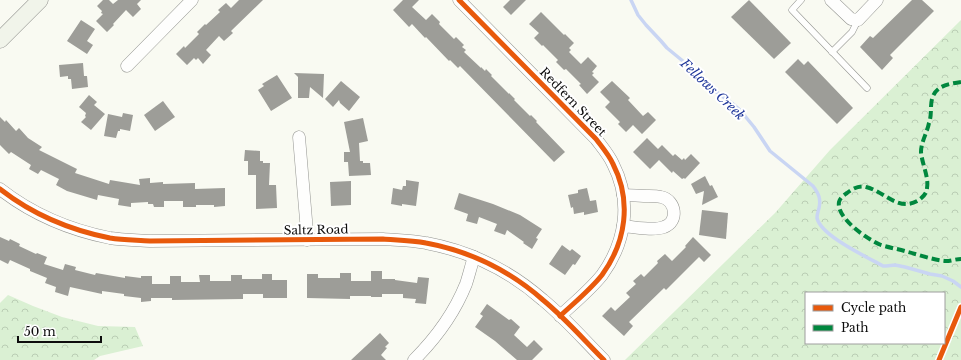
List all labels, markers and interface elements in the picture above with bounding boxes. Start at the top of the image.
water label: Fellows Creek [676,54,749,124]
street label: Redfern Street [537,64,610,139]
street label: Saltz Road [283,221,349,238]
legend [805,292,945,344]
text: Cycle path [841,300,906,315]
scale bar [18,318,101,344]
text: Path [841,320,869,335]
text: 50 m [24,324,56,339]

